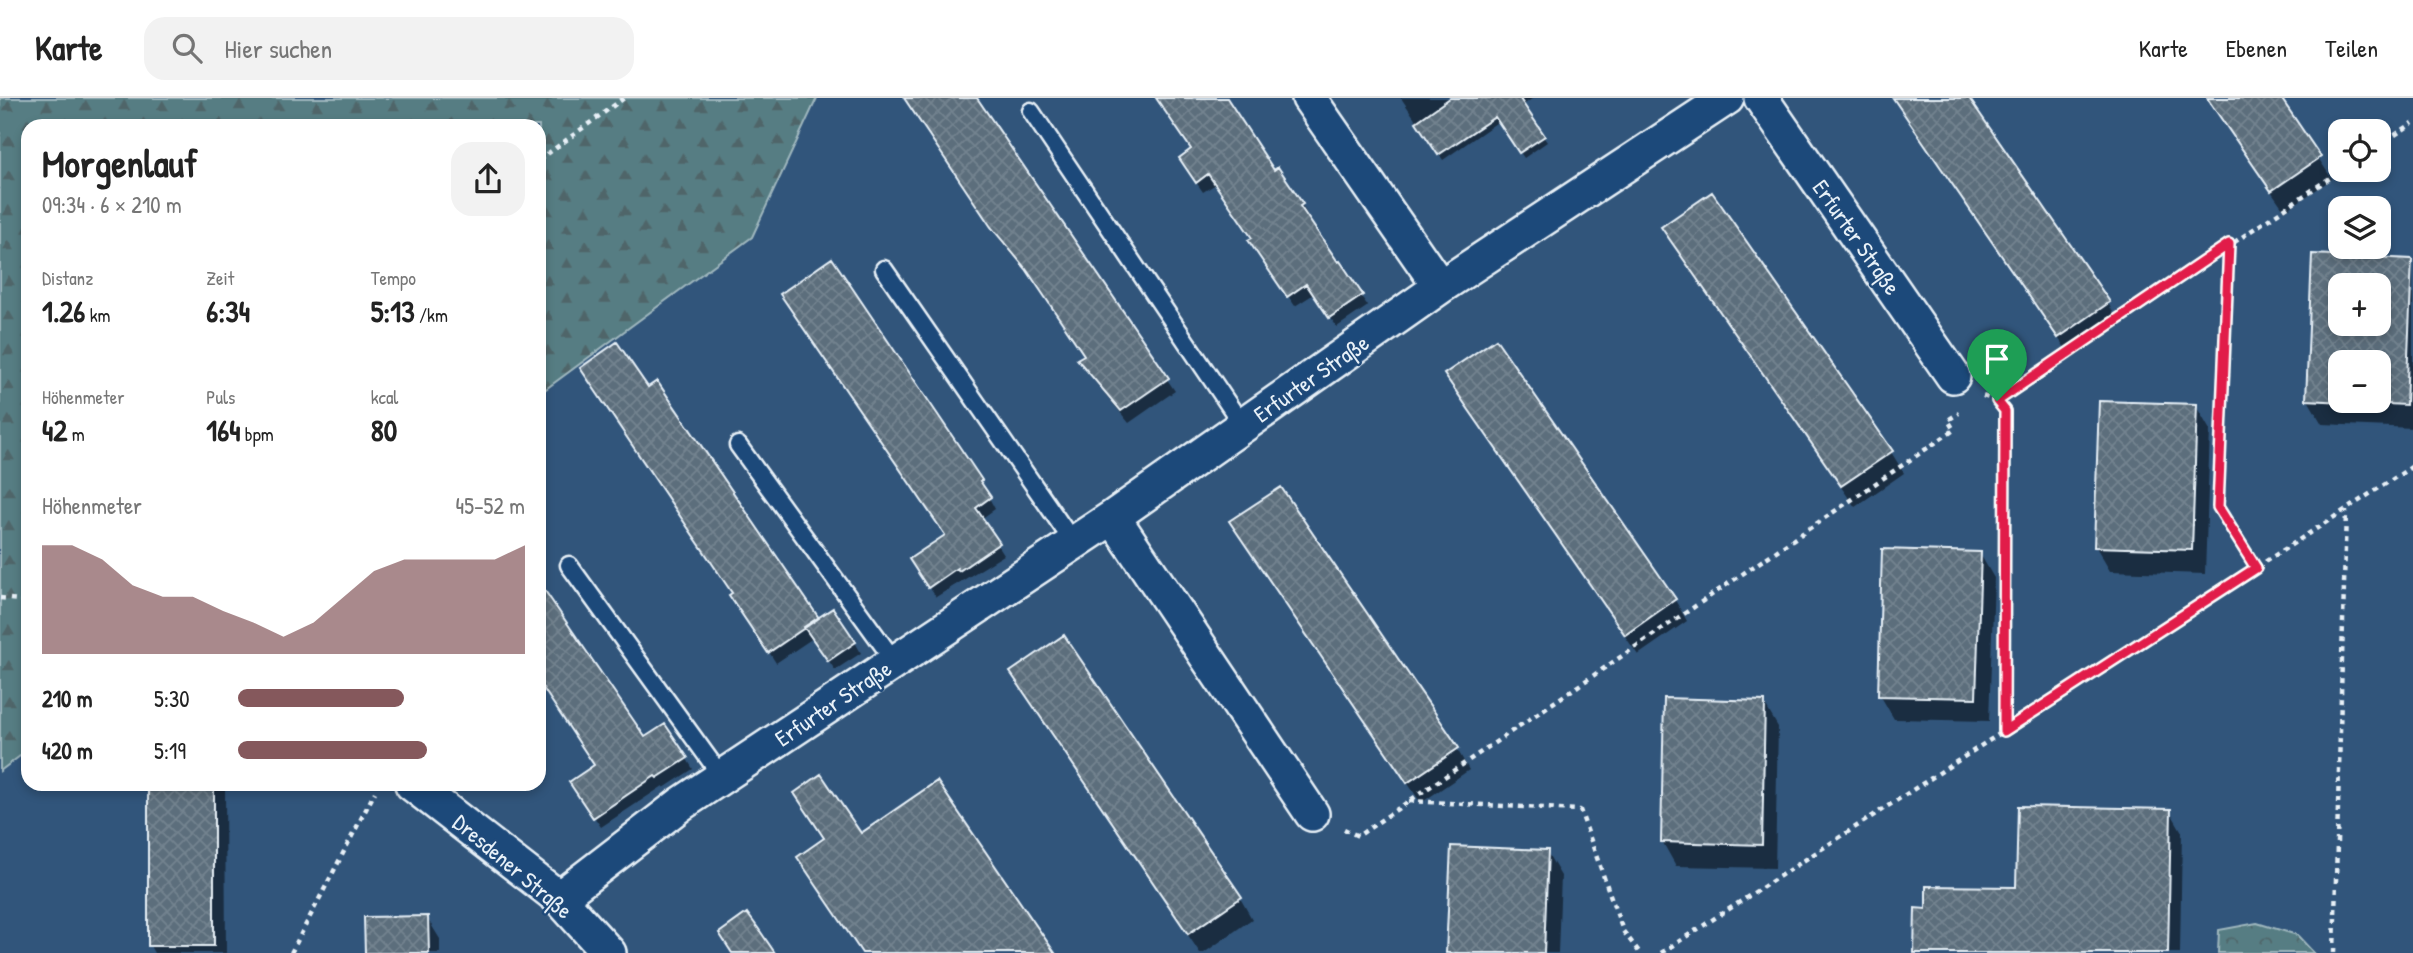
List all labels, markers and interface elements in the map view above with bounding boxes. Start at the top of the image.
search box [144,17,634,80]
text: Karte [35,26,102,70]
icon: search [168,29,206,67]
text: Hier suchen [224,31,332,66]
text: Karte [2139,32,2188,64]
text: Ebenen [2226,32,2287,64]
text: Teilen [2325,32,2378,64]
map controls [2328,119,2391,413]
button: locate [2328,119,2391,182]
text: Morgenlauf [42,137,198,189]
button: share [451,142,525,216]
street label: Erfurter Straße [1806,173,1908,301]
text: 09:34 · 6 × 210 m [42,189,182,220]
button: layers [2328,196,2391,259]
text: Distanz [42,265,93,291]
text: Zeit [206,265,234,291]
text: Tempo [371,265,416,291]
button: + [2328,273,2391,336]
text: 1.26 [42,291,85,331]
text: 6:34 [206,291,250,331]
text: 5:13 [371,291,415,331]
text: km [85,302,111,328]
text: /km [415,302,448,328]
street label: Erfurter Straße [1247,327,1375,429]
pin [1967,329,2027,401]
icon: arrive [1978,340,2016,378]
button: − [2328,350,2391,413]
text: Höhenmeter [42,384,125,410]
text: Puls [206,384,235,410]
text: kcal [371,384,398,410]
text: 42 [42,410,67,450]
text: 164 [206,410,240,450]
text: 80 [371,410,397,450]
text: m [67,421,85,447]
text: bpm [240,421,274,447]
text: Höhenmeter [42,490,142,521]
text: 45–52 m [456,490,525,521]
street label: Erfurter Straße [769,653,897,753]
text: 210 m [42,683,92,714]
text: 5:30 [154,683,190,714]
text: 420 m [42,735,93,766]
text: 5:19 [154,735,186,766]
street label: Dresdener Straße [447,807,579,925]

